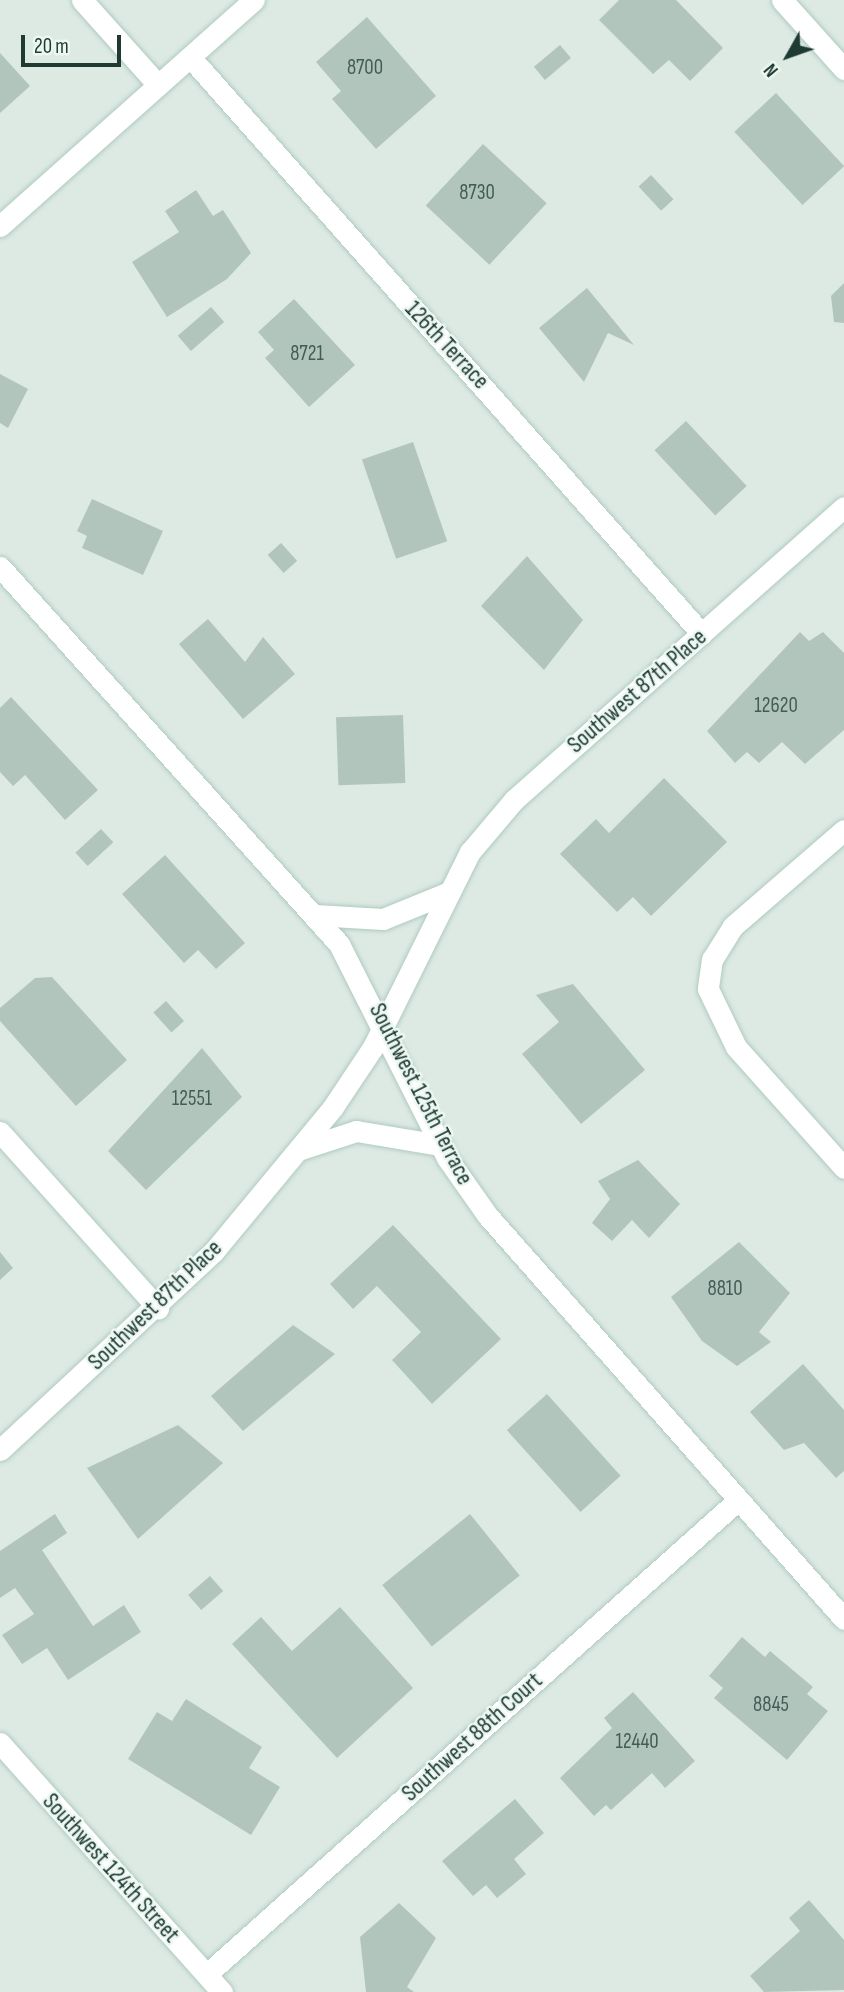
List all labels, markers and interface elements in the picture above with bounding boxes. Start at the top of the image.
scale bar [24,21,124,65]
north arrow [753,21,823,91]
text: 20 m [34,34,69,59]
house number: 8700 [347,55,383,81]
text: N [759,59,784,81]
house number: 8730 [459,180,495,206]
street label: 126th Terrace [399,295,495,395]
house number: 8721 [290,341,324,367]
street label: Southwest 87th Place [561,623,713,759]
house number: 12620 [754,693,798,719]
street label: Southwest 125th Terrace [363,998,479,1190]
house number: 12551 [172,1086,212,1112]
street label: Southwest 87th Place [82,1234,228,1376]
house number: 8810 [707,1276,743,1302]
street label: Southwest 88th Court [396,1666,548,1808]
house number: 8845 [753,1692,789,1718]
house number: 12440 [615,1729,659,1755]
street label: Southwest 124th Street [36,1787,186,1949]

